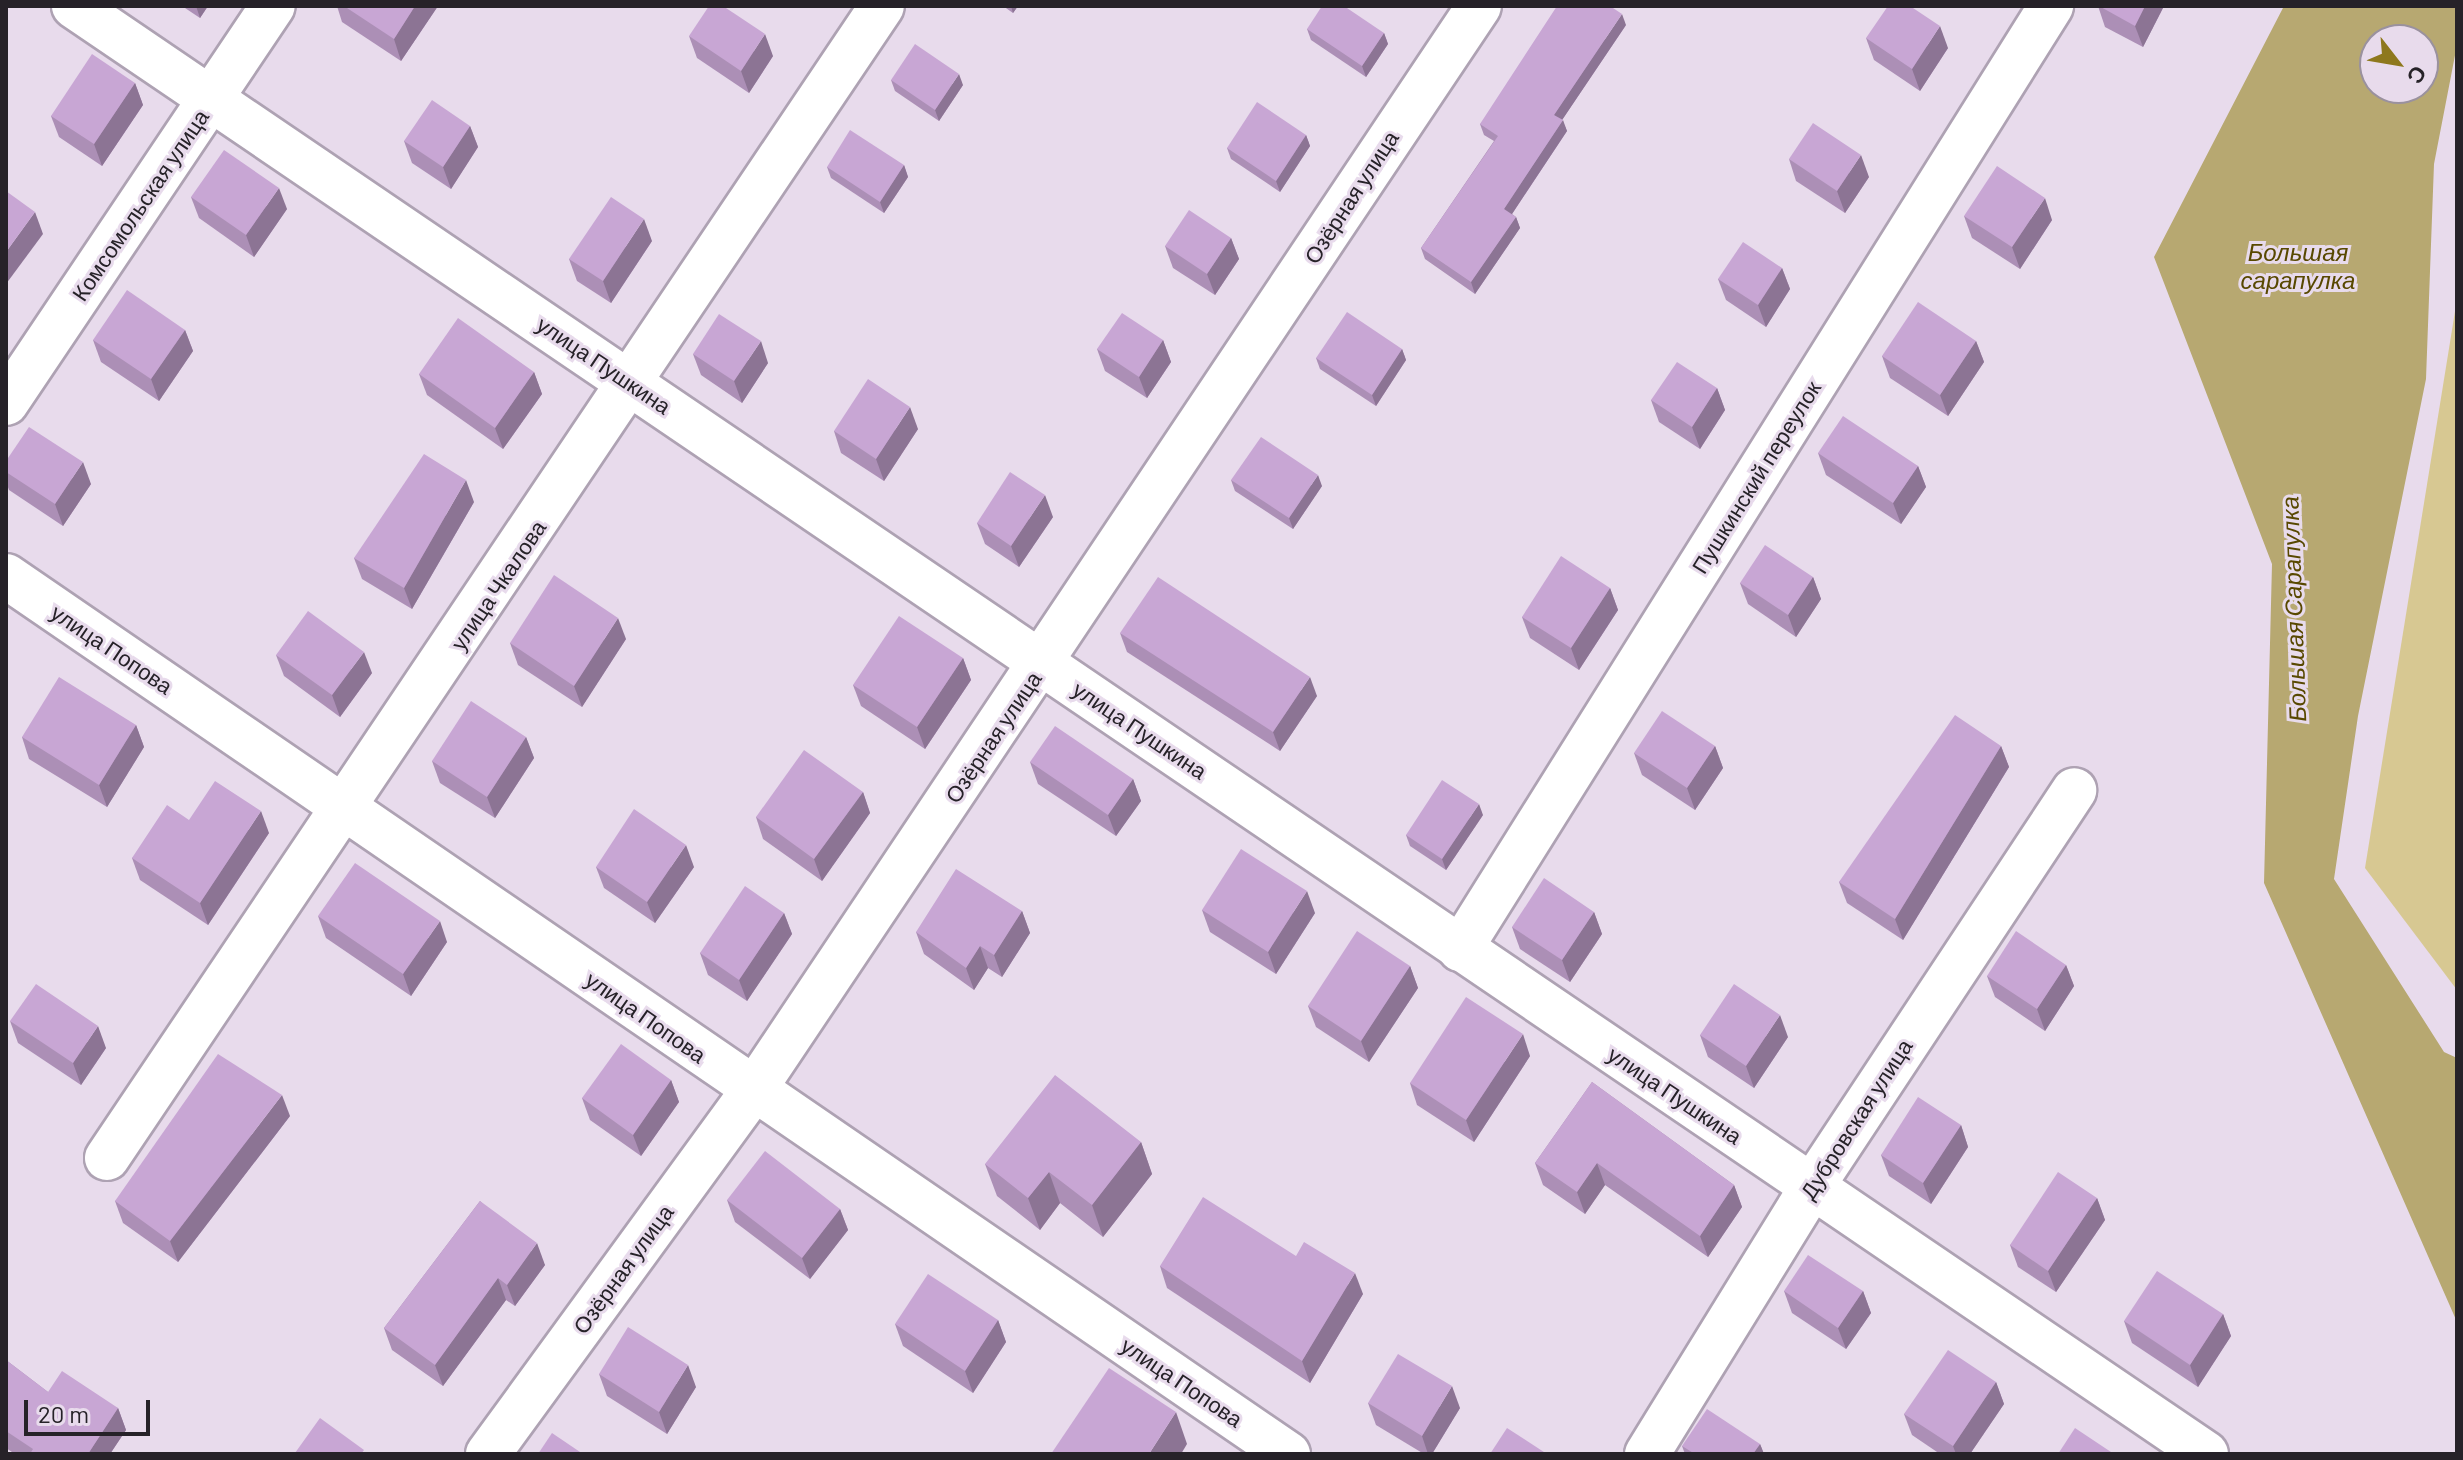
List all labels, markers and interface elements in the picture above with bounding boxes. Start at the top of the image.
north arrow [2359,24,2439,104]
text: С [2403,62,2433,89]
street label: Комсомольская улица [66,104,214,306]
street label: Озёрная улица [1298,126,1404,268]
water label: Большая сарапулка [2241,238,2355,294]
street label: улица Пушкина [532,311,676,419]
street label: Пушкинский переулок [1686,376,1826,578]
water label: Большая Сарапулка [2275,496,2311,722]
street label: улица Чкалова [445,515,551,655]
street label: улица Попова [46,599,178,699]
street label: Озёрная улица [939,666,1047,808]
street label: улица Пушкина [1068,676,1212,784]
street label: улица Попова [581,966,711,1068]
street label: Дубровская улица [1794,1034,1918,1204]
street label: улица Пушкина [1603,1041,1747,1149]
street label: Озёрная улица [567,1199,679,1339]
street label: улица Попова [1116,1332,1248,1432]
scale bar [28,1384,154,1434]
text: 20 m [38,1399,89,1428]

